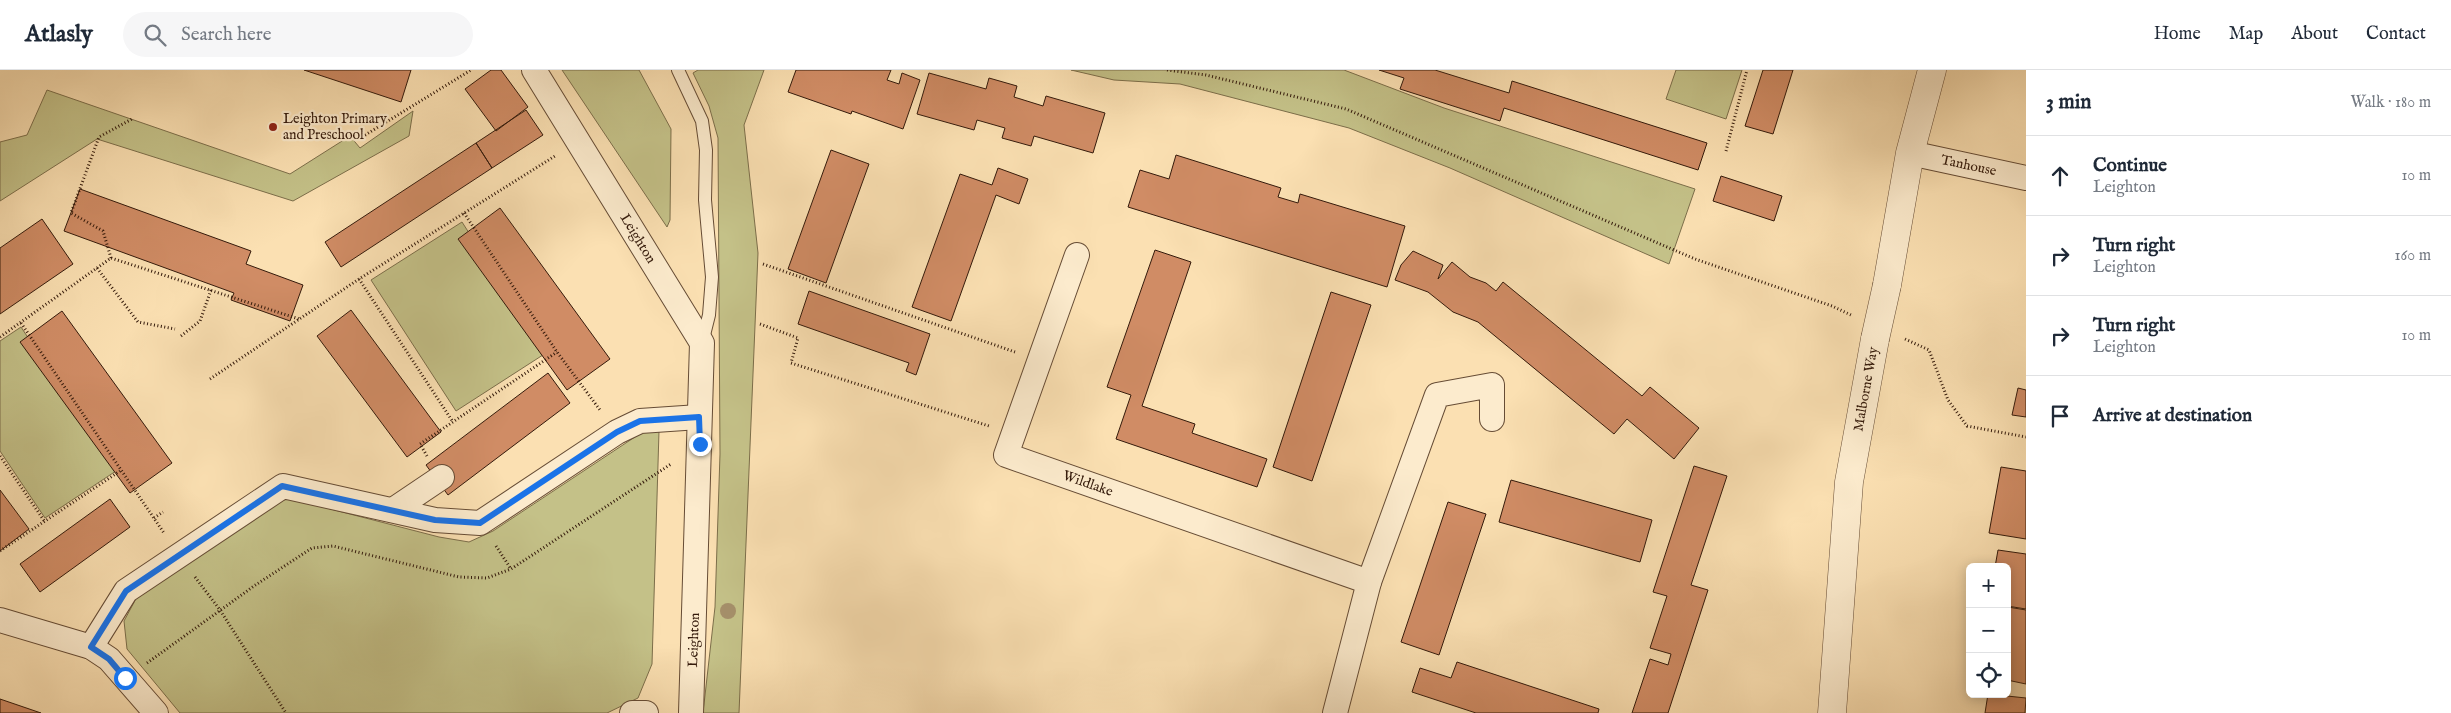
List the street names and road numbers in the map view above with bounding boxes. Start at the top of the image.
street label: Tanhouse [1939,151,1999,180]
street label: Leighton [616,210,660,267]
street label: Malborne Way [1849,345,1882,433]
street label: Wildlake [1060,467,1116,501]
street label: Leighton [684,612,704,668]

